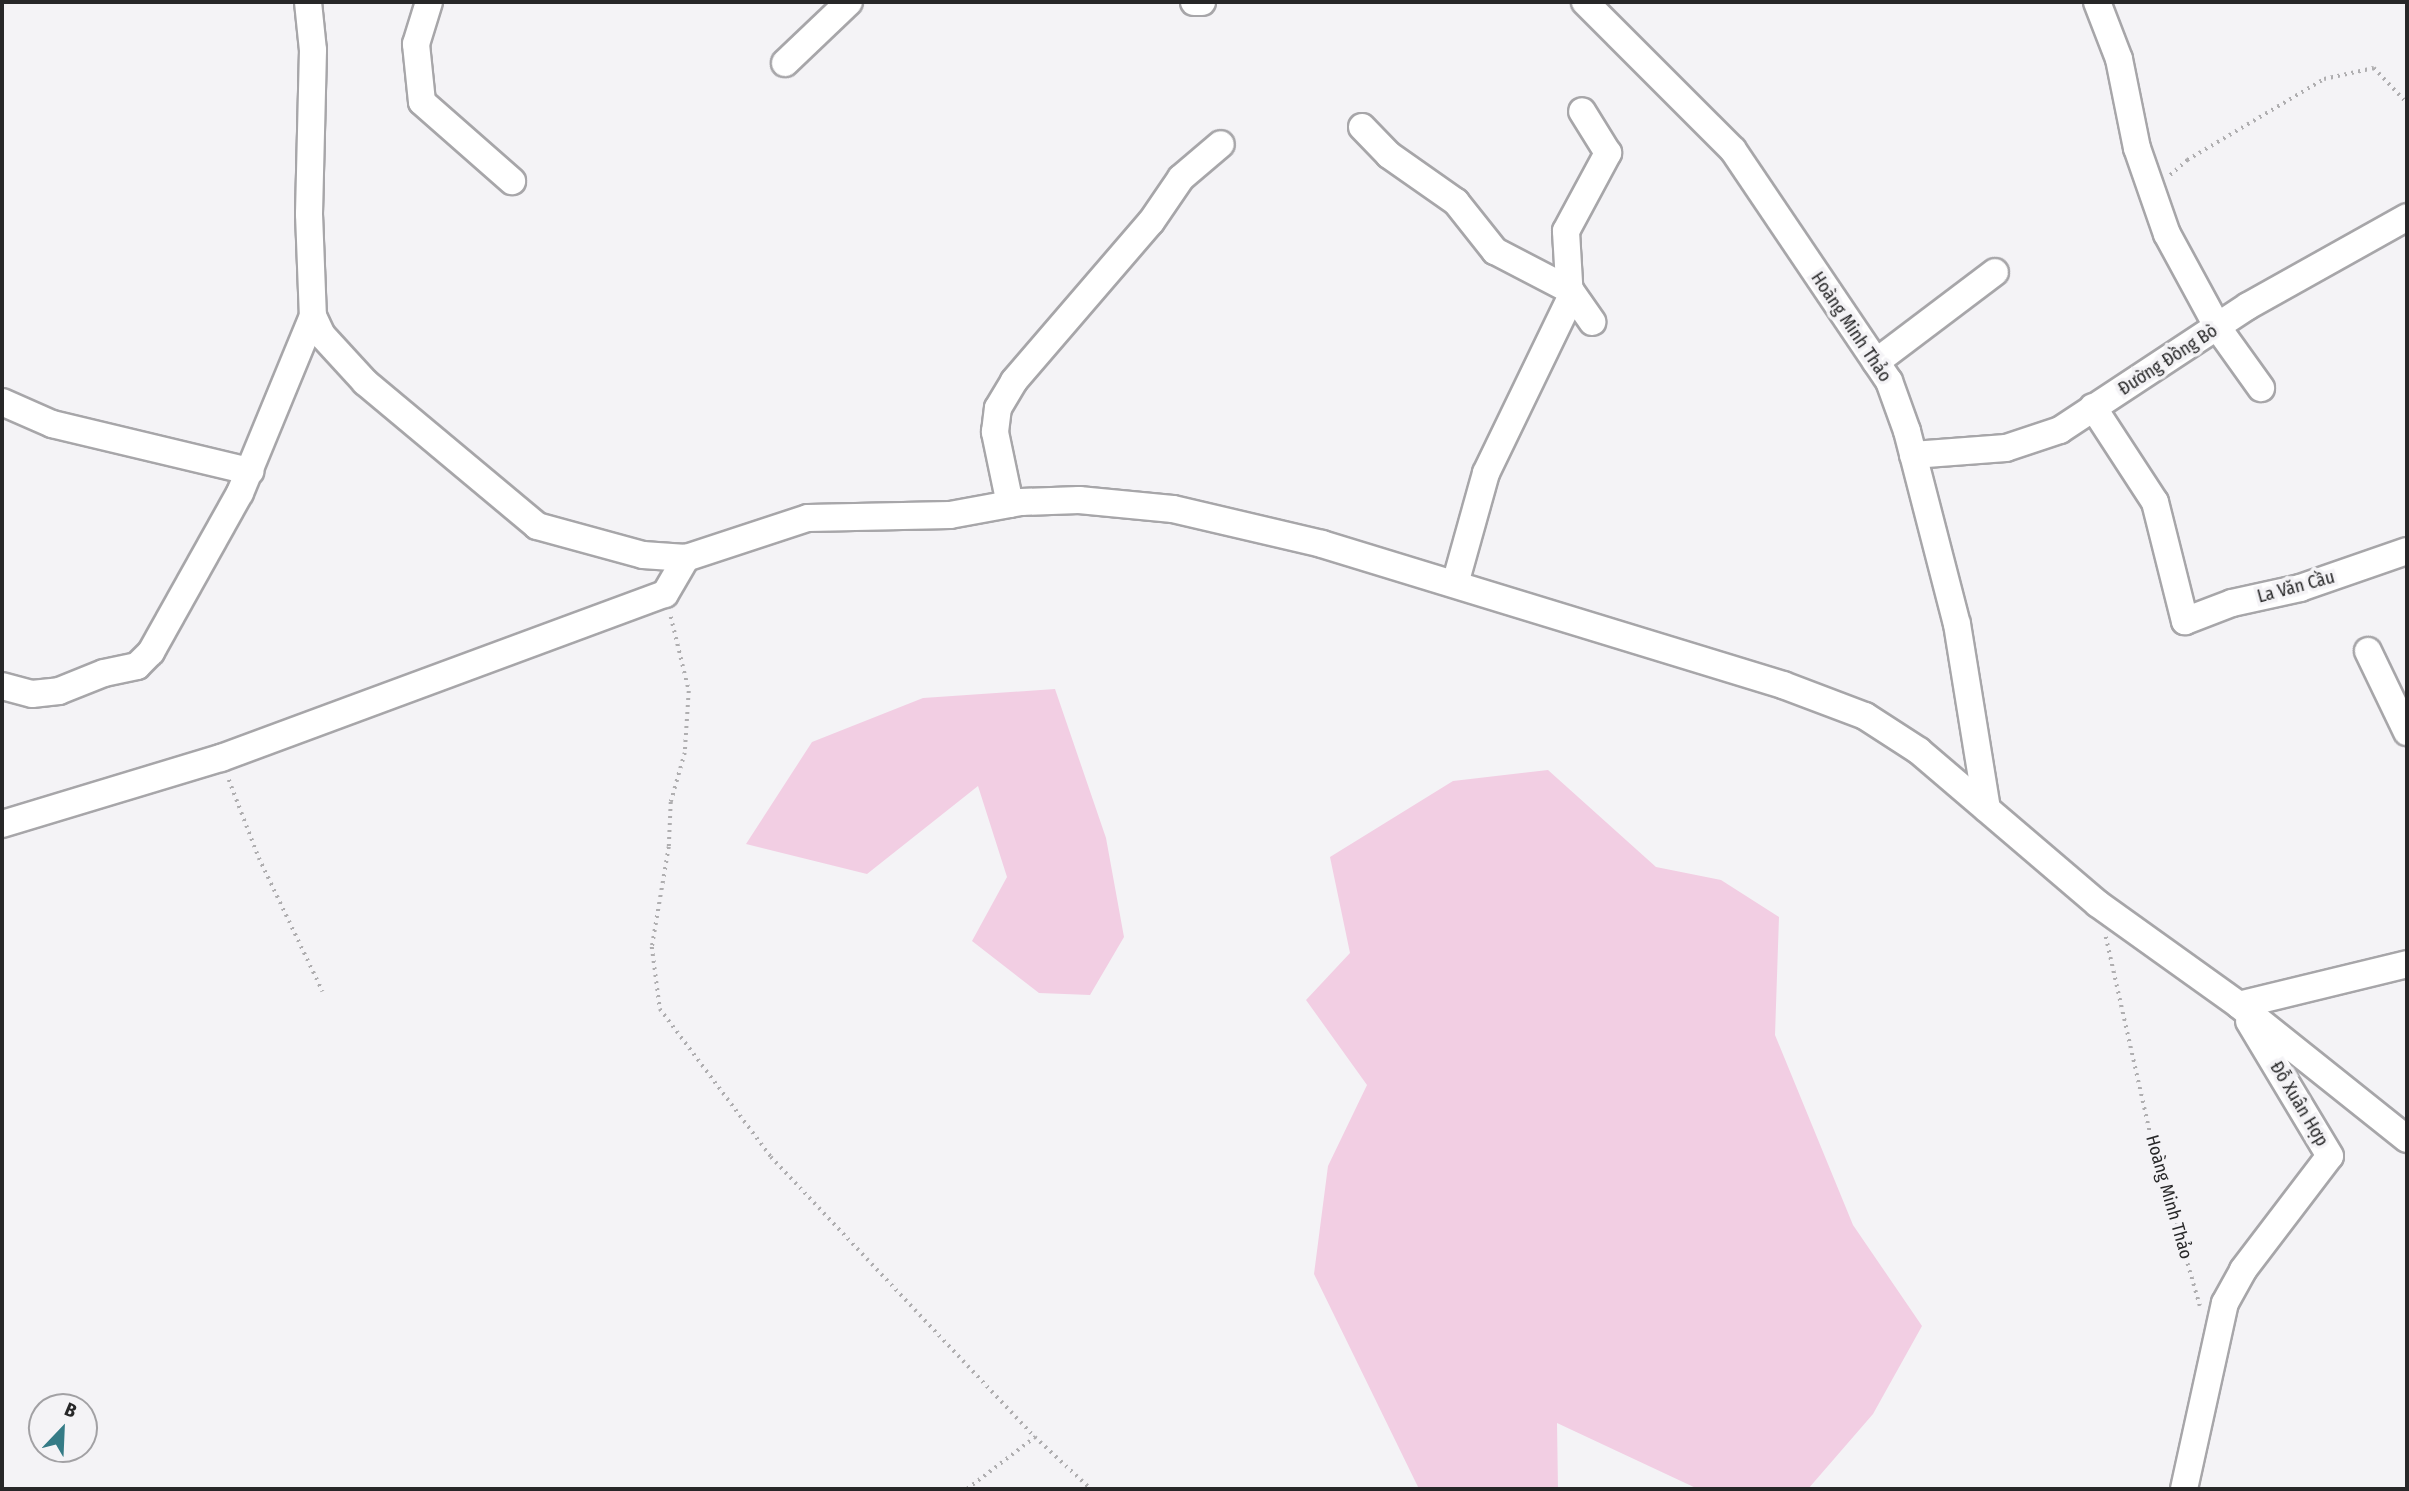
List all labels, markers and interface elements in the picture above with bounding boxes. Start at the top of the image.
street label: Hoàng Minh Thảo [1806,268,1896,386]
street label: Đường Đồng Bò [2114,320,2222,400]
street label: La Văn Cầu [2255,566,2337,608]
street label: Đỗ Xuân Hợp [2265,1058,2333,1150]
street label: Hoàng Minh Thảo [2141,1133,2197,1261]
north arrow [28,1393,98,1463]
text: B [61,1397,80,1423]

